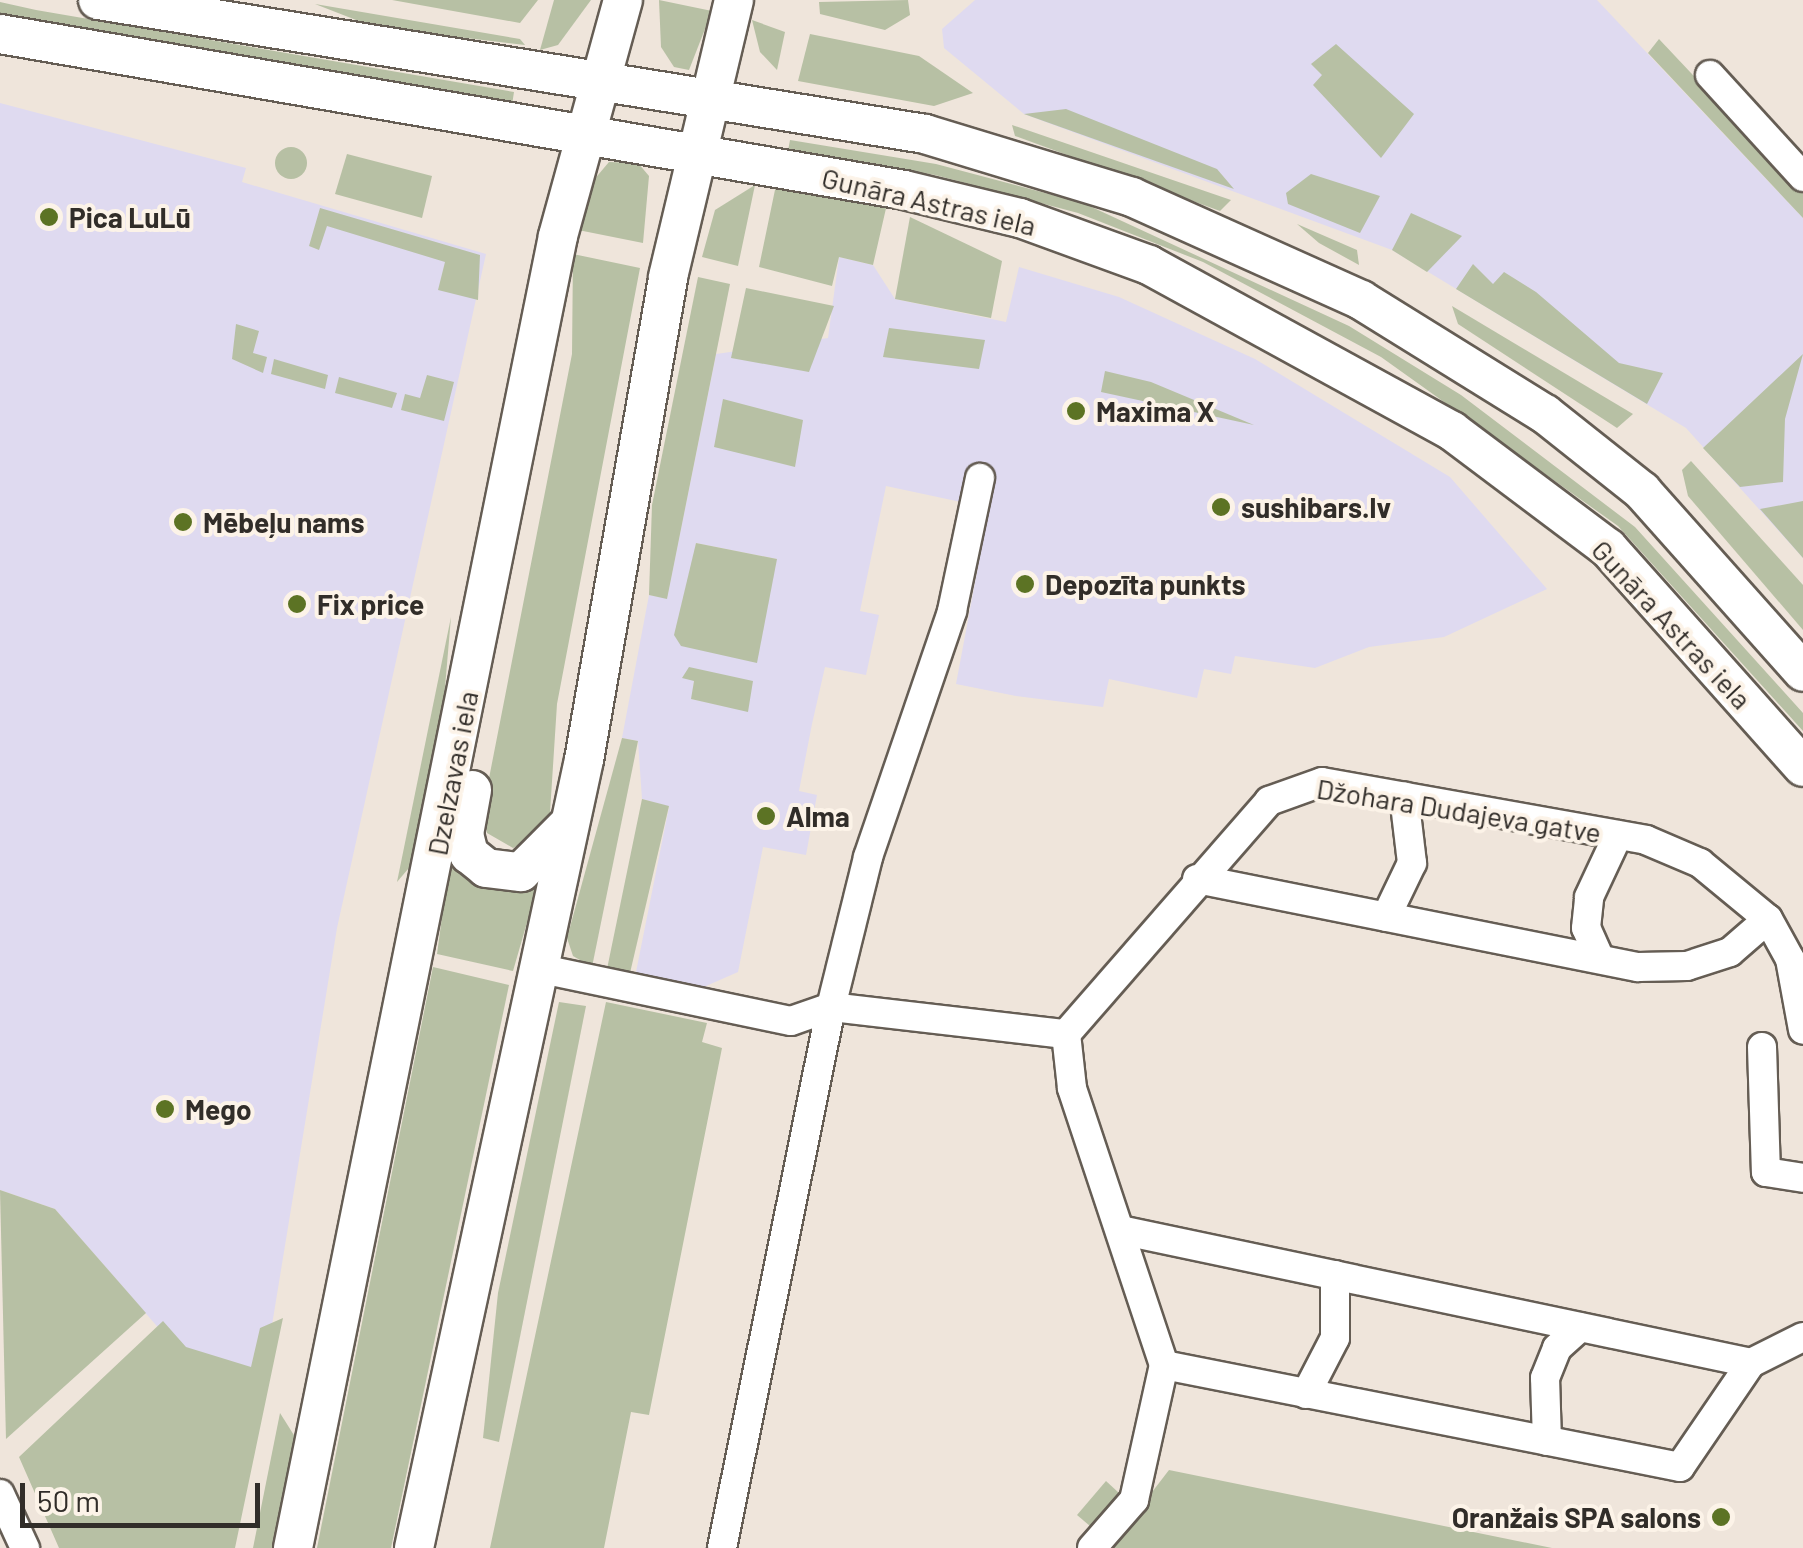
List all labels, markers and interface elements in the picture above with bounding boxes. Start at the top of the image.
street label: Gunāra Astras iela [819,160,1039,242]
place label: Pica LuLū [69,200,191,234]
marker: Pica LuLū [38,206,60,228]
place label: Maxima X [1096,394,1214,428]
marker: Maxima X [1065,400,1087,422]
place label: sushibars.lv [1241,490,1391,524]
marker: sushibars.lv [1210,496,1232,518]
place label: Mēbeļu nams [203,505,365,539]
marker: Mēbeļu nams [172,511,194,533]
street label: Gunāra Astras iela [1585,533,1759,715]
place label: Depozīta punkts [1045,567,1246,601]
marker: Depozīta punkts [1014,573,1036,595]
place label: Fix price [317,587,424,621]
marker: Fix price [286,593,308,615]
street label: Dzelzavas iela [420,688,484,858]
street label: Džohara Dudajeva gatve [1314,771,1604,849]
place label: Alma [786,799,850,833]
marker: Alma [755,805,777,827]
place label: Mego [185,1092,251,1126]
marker: Mego [154,1098,176,1120]
scale bar [25,1463,265,1525]
text: 50 m [37,1482,100,1518]
place label: Oranžais SPA salons [1452,1500,1701,1534]
marker: Oranžais SPA salons [1710,1506,1732,1528]

